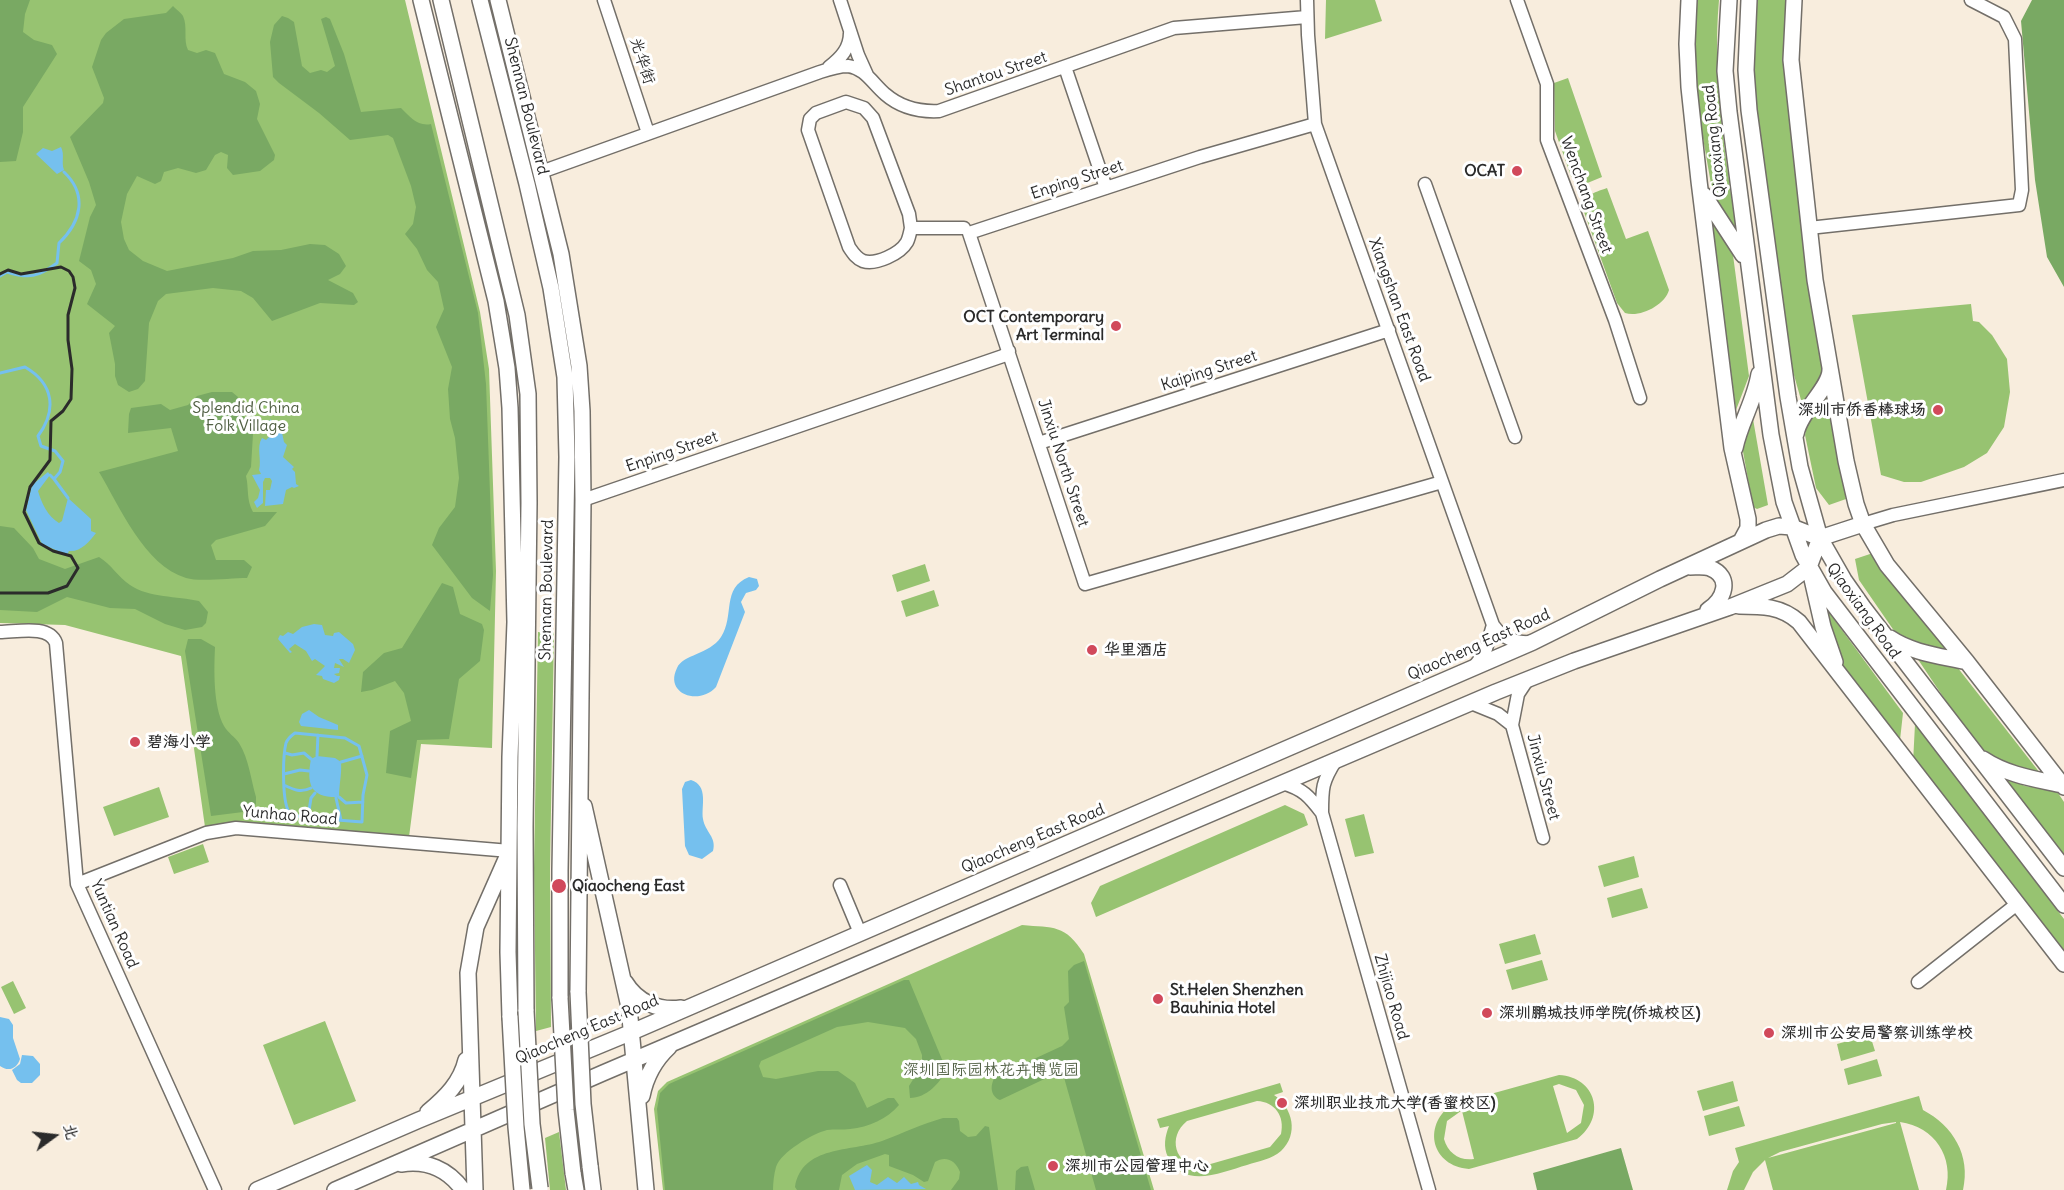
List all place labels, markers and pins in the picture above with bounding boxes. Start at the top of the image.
place label: OCAT [1464,161,1505,181]
marker: OCAT [1510,164,1524,178]
place label: OCT Contemporary Art Terminal [963,307,1104,345]
marker: OCT Contemporary Art Terminal [1109,319,1123,333]
place label: 深圳市侨香棒球场 [1798,400,1926,420]
marker: 深圳市侨香棒球场 [1931,403,1945,417]
place label: 华里酒店 [1104,640,1168,660]
marker: 华里酒店 [1085,643,1099,657]
place label: 碧海小学 [147,732,211,752]
marker: 碧海小学 [128,735,142,749]
place label: Qiaocheng East [572,876,685,896]
marker: Qiaocheng East [550,877,568,895]
place label: St.Helen Shenzhen Bauhinia Hotel [1170,980,1303,1018]
marker: St.Helen Shenzhen Bauhinia Hotel [1151,992,1165,1006]
place label: 深圳鹏城技师学院(侨城校区) [1499,1003,1701,1023]
marker: 深圳鹏城技师学院(侨城校区) [1480,1006,1494,1020]
place label: 深圳市公安局警察训练学校 [1781,1023,1973,1043]
marker: 深圳市公安局警察训练学校 [1762,1026,1776,1040]
place label: 深圳职业技术大学(香蜜校区) [1294,1093,1496,1113]
marker: 深圳职业技术大学(香蜜校区) [1275,1096,1289,1110]
place label: 深圳市公园管理中心 [1065,1156,1209,1176]
marker: 深圳市公园管理中心 [1046,1159,1060,1173]

